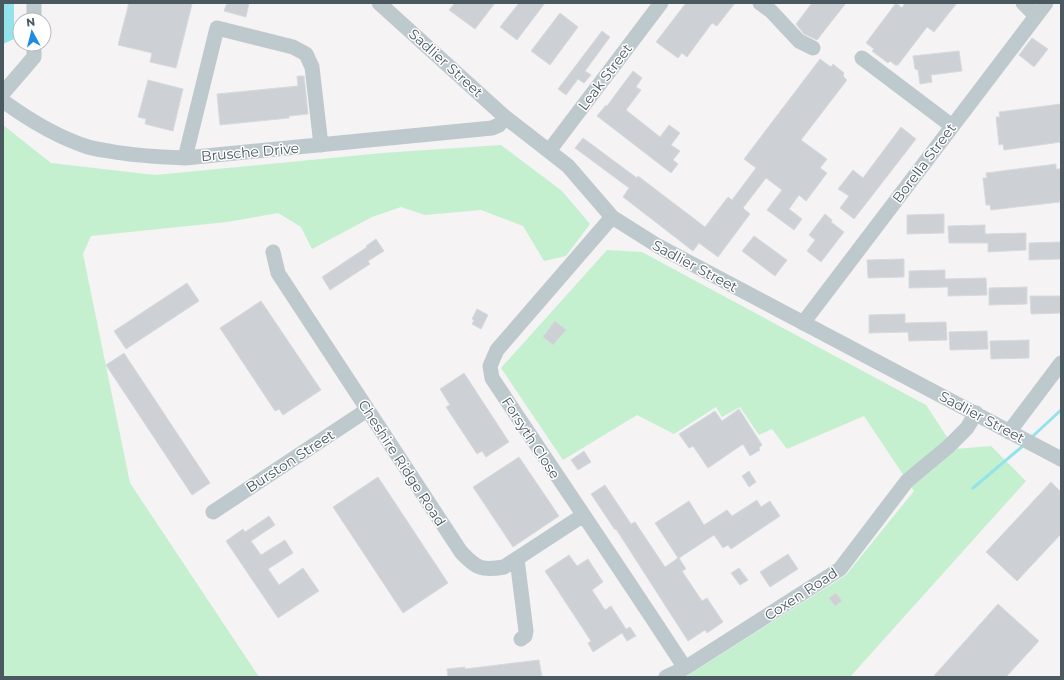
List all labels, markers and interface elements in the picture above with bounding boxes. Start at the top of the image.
north arrow [12,12,52,52]
text: N [26,15,36,30]
street label: Sadlier Street [405,25,487,101]
street label: Leak Street [574,40,636,114]
street label: Borella Street [888,119,960,206]
street label: Brusche Drive [200,139,300,165]
street label: Sadlier Street [649,236,741,296]
street label: Sadlier Street [936,387,1028,447]
street label: Forsyth Close [498,394,564,482]
street label: Cheshire Ridge Road [354,396,450,530]
street label: Burston Street [242,425,338,496]
street label: Coxen Road [761,564,841,624]

